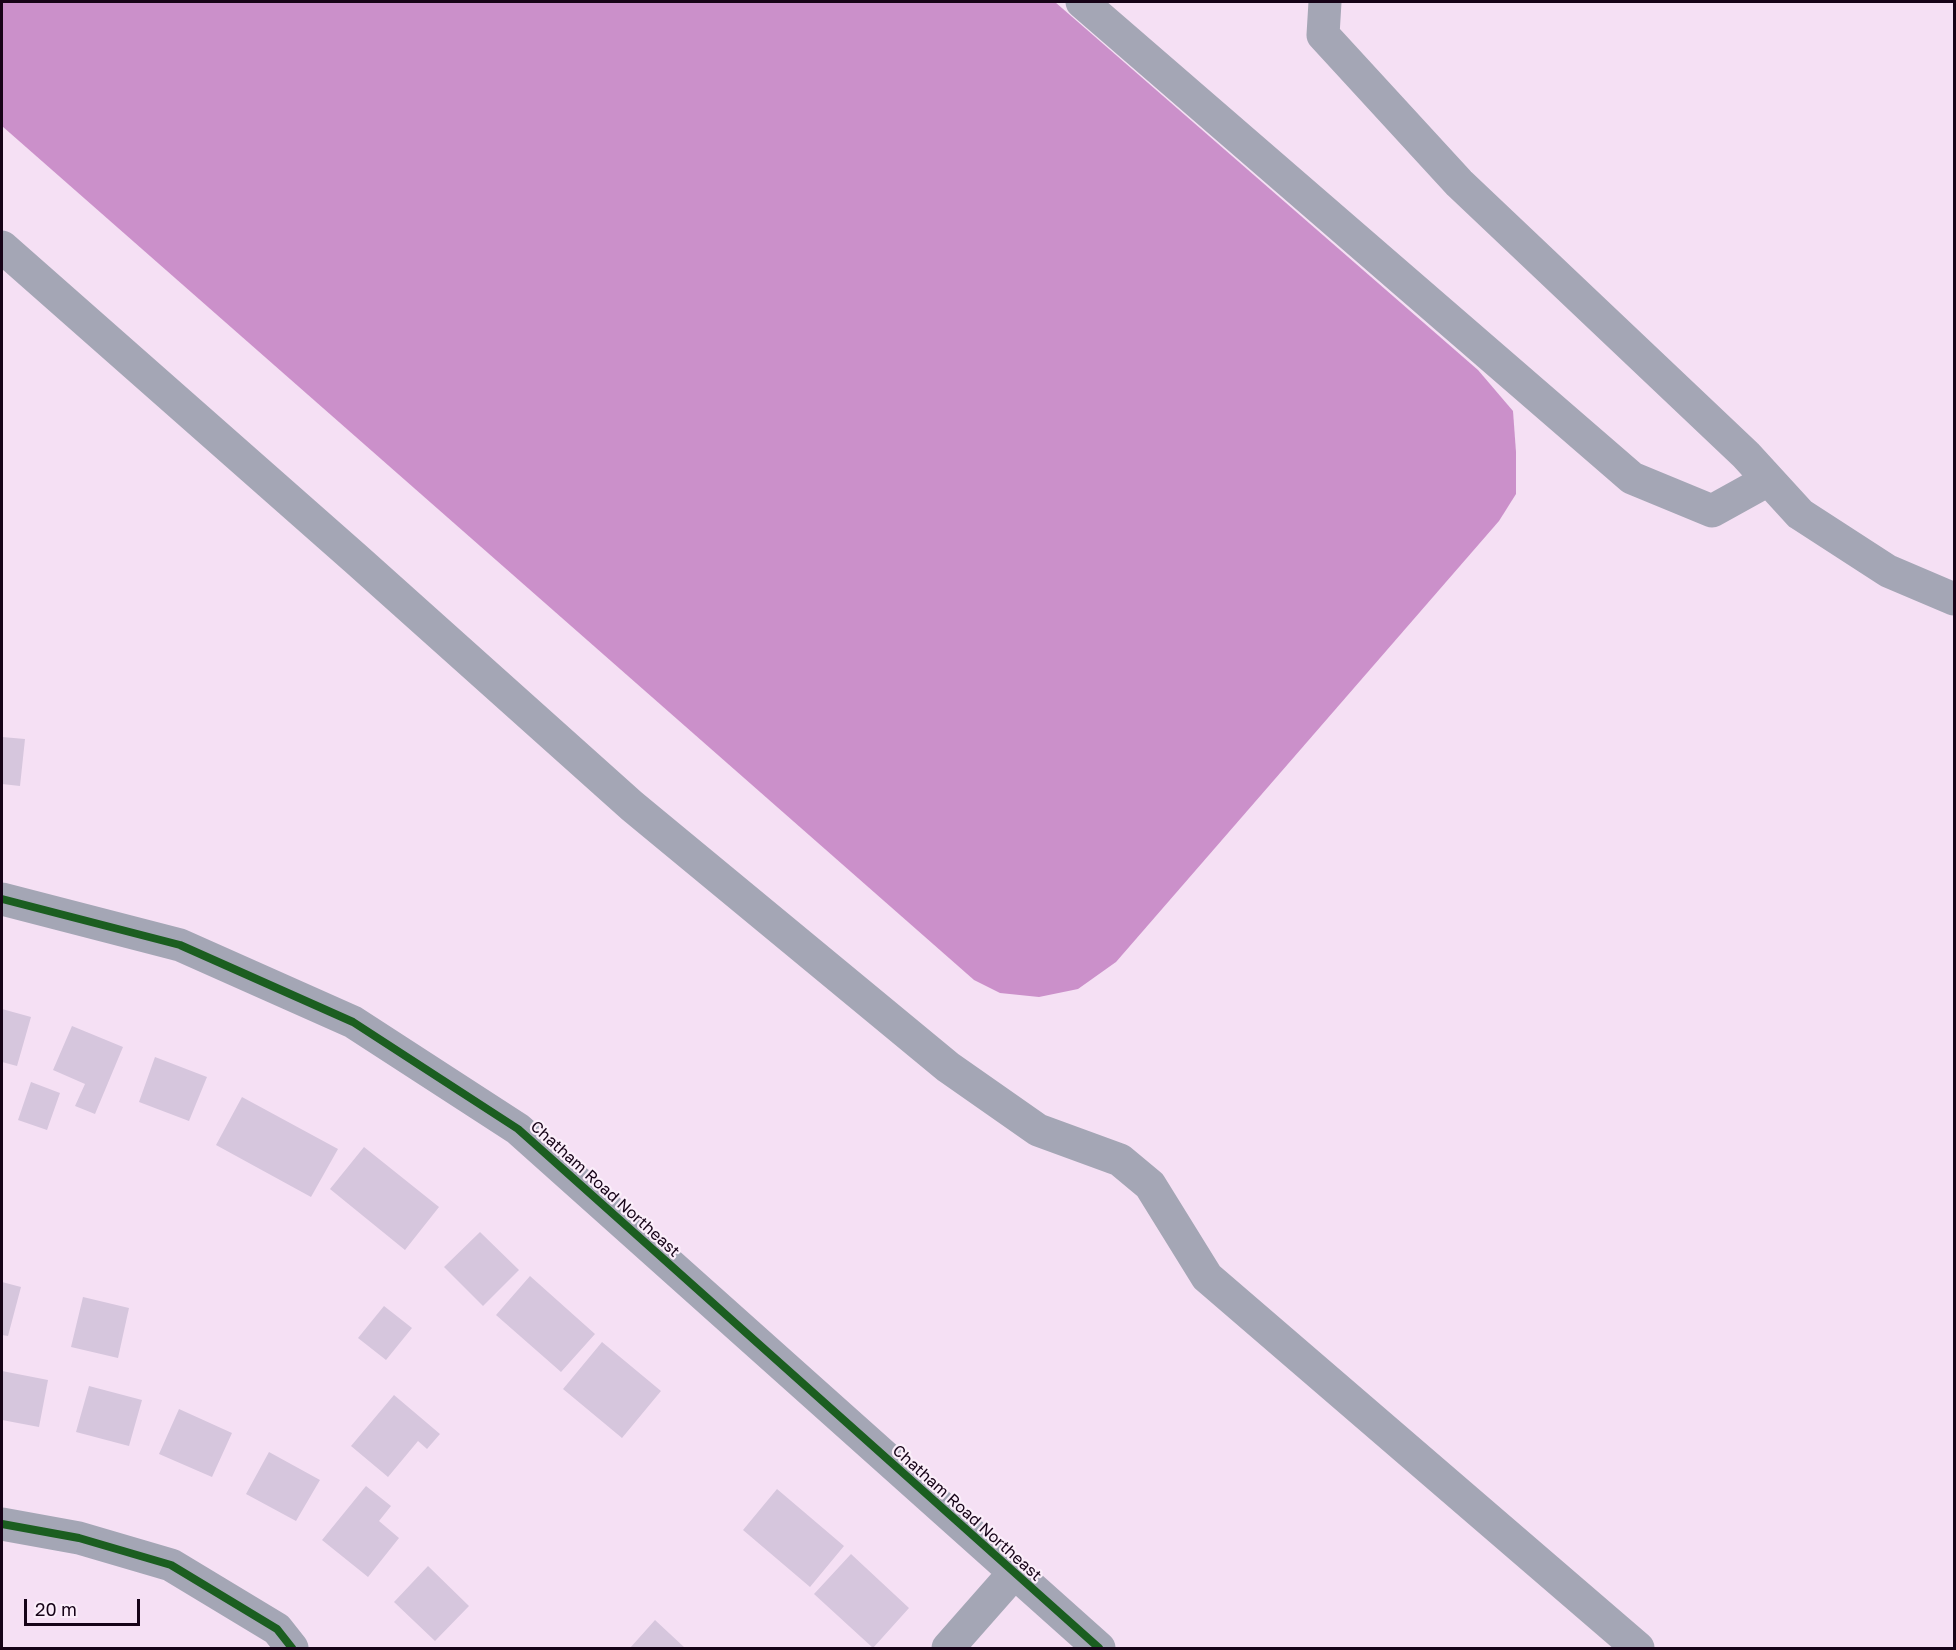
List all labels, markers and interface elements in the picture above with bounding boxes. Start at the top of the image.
street label: Chatham Road Northeast [526,1117,684,1261]
street label: Chatham Road Northeast [888,1441,1046,1585]
scale bar [27,1587,142,1625]
text: 20 m [35,1598,77,1620]

